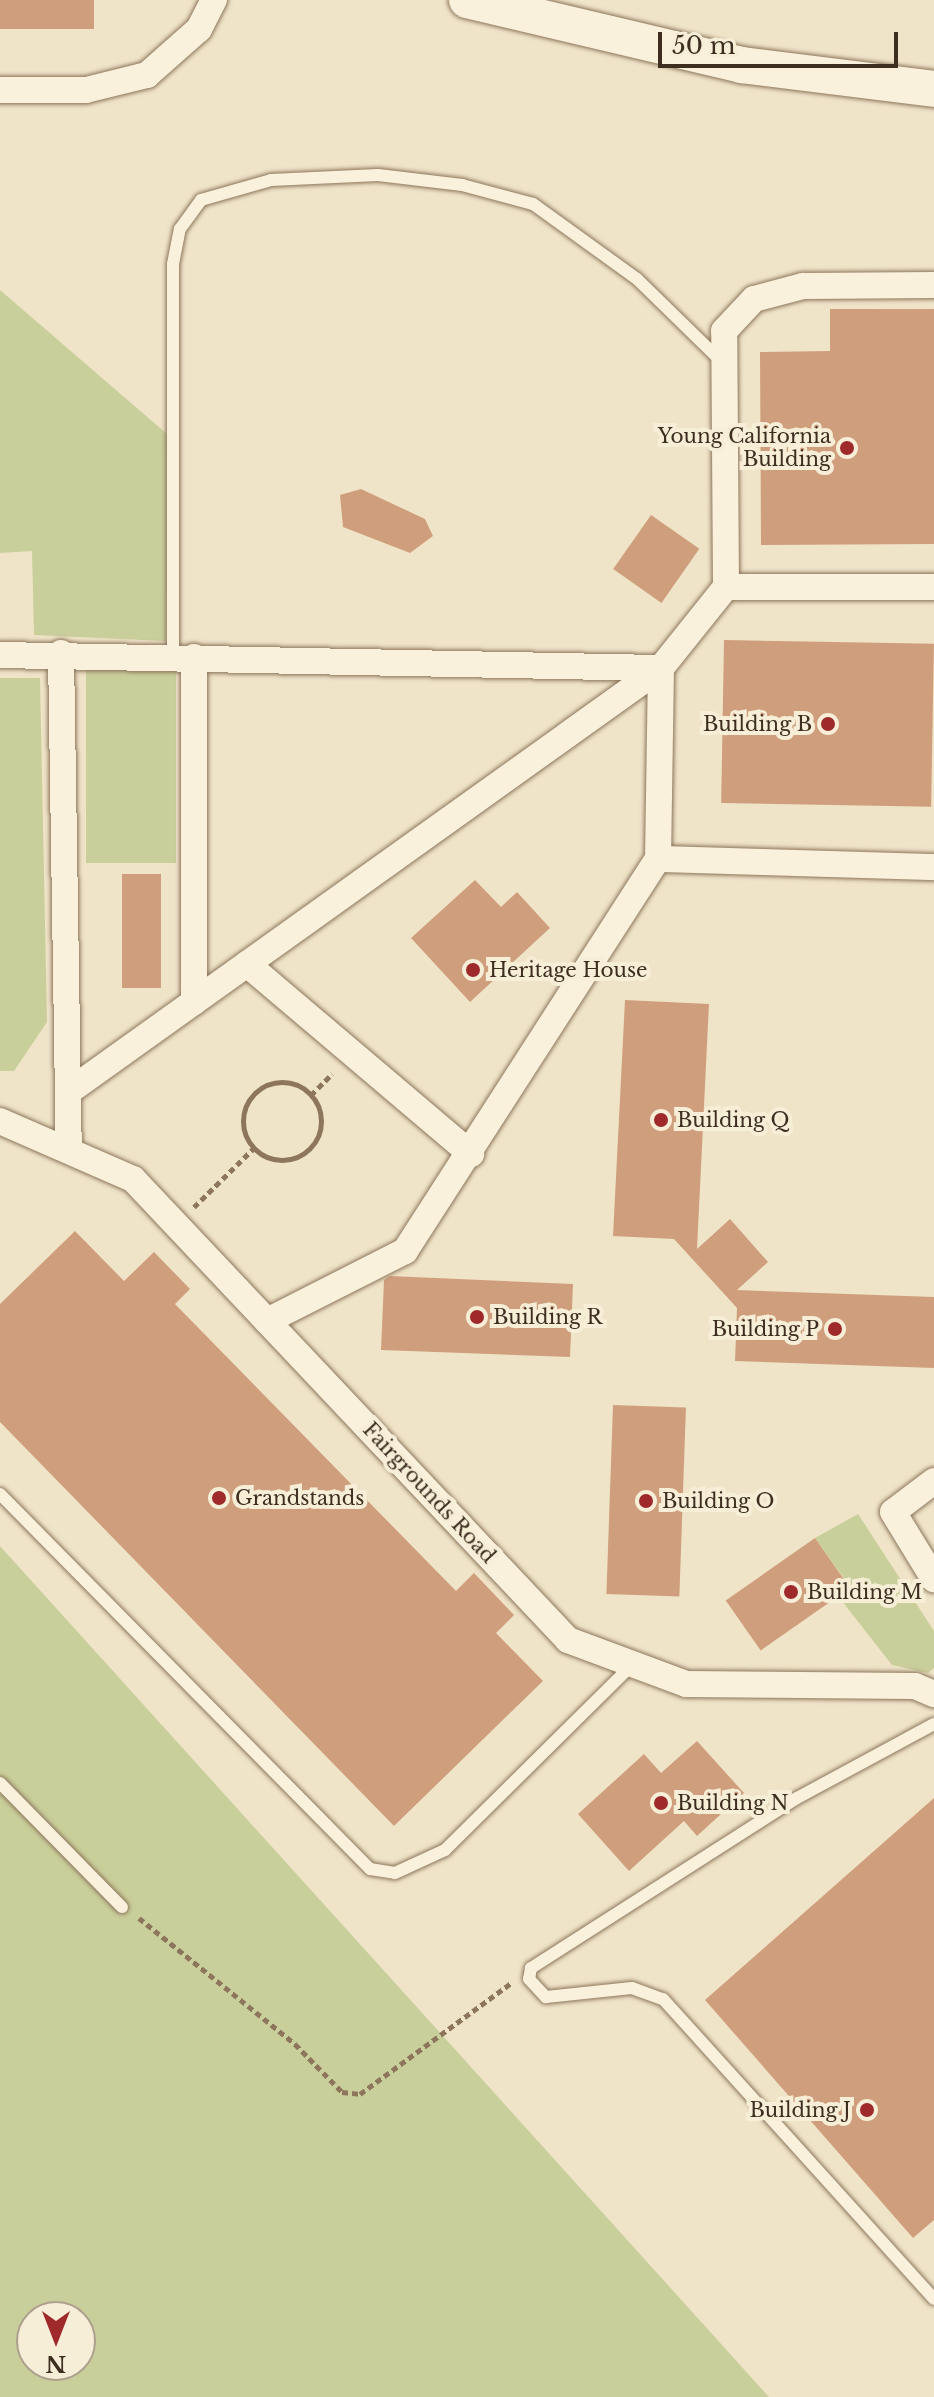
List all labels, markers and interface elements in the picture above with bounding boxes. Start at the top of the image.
scale bar [662,16,902,66]
text: 50 m [672,31,735,60]
place label: Young California Building [658,424,831,471]
marker: Young California Building [838,439,856,457]
place label: Building B [703,712,812,736]
marker: Building B [819,715,837,733]
place label: Heritage House [489,958,648,982]
marker: Heritage House [464,961,482,979]
place label: Building Q [677,1108,790,1132]
marker: Building Q [652,1111,670,1129]
place label: Building R [493,1305,603,1329]
marker: Building R [468,1308,486,1326]
place label: Building P [711,1317,819,1341]
marker: Building P [826,1320,844,1338]
street label: Fairgrounds Road [358,1418,500,1568]
place label: Grandstands [235,1486,364,1510]
marker: Grandstands [210,1489,228,1507]
place label: Building O [662,1489,775,1513]
marker: Building O [637,1492,655,1510]
place label: Building M [807,1580,923,1604]
marker: Building M [782,1583,800,1601]
place label: Building N [677,1791,789,1815]
marker: Building N [652,1794,670,1812]
place label: Building J [749,2098,851,2122]
marker: Building J [858,2101,876,2119]
north arrow [16,2301,96,2381]
text: N [46,2350,66,2377]

